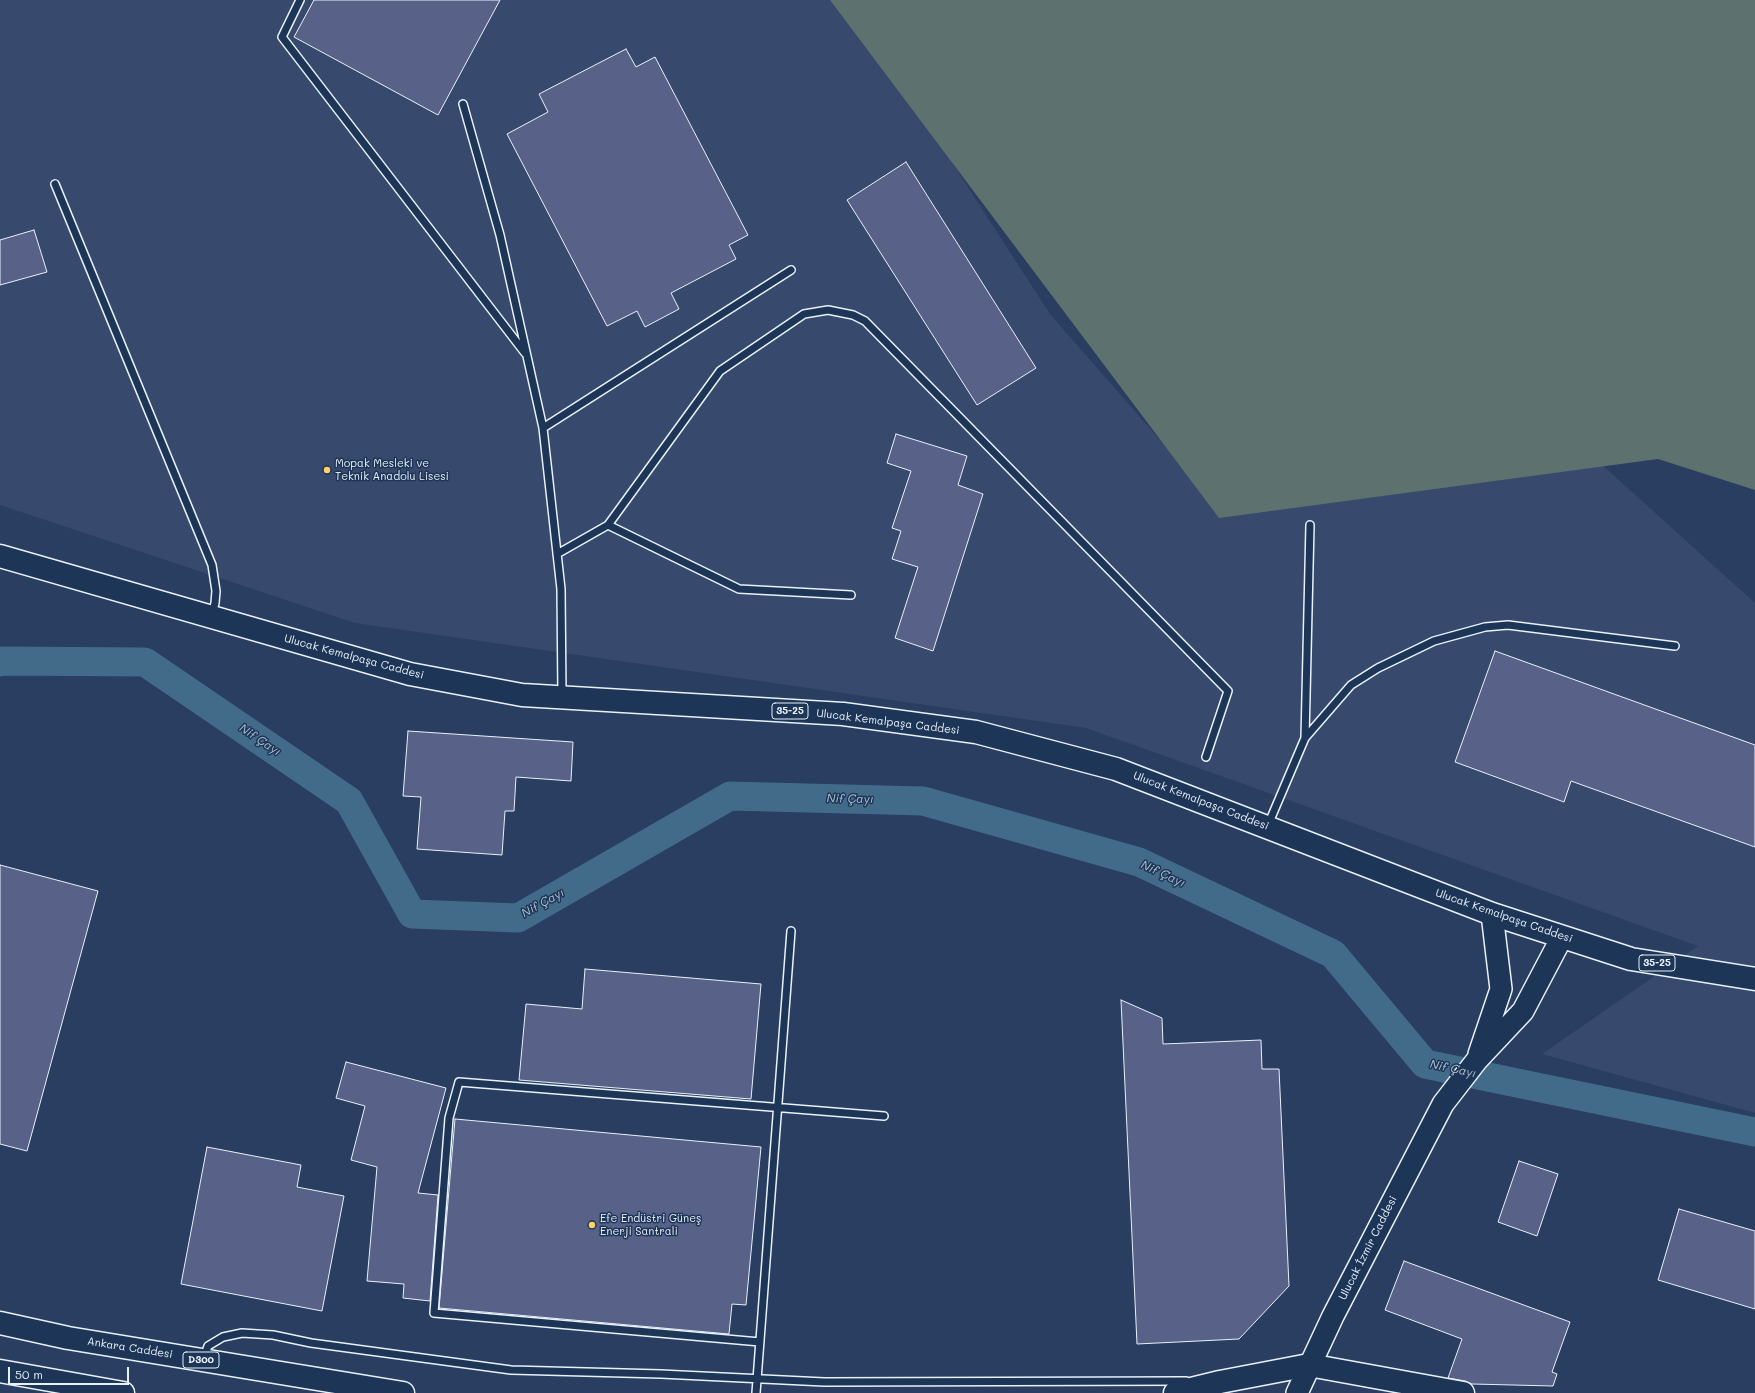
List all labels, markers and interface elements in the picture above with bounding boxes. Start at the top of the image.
place label: Mopak Mesleki ve Teknik Anadolu Lisesi [335,457,449,483]
marker: Mopak Mesleki ve Teknik Anadolu Lisesi [322,465,332,475]
street label: Ulucak Kemalpaşa Caddesi [283,632,425,682]
road number: 35-25 [772,703,808,719]
street label: Ulucak Kemalpaşa Caddesi [816,707,960,737]
water label: Nif Çayı [236,721,284,759]
street label: Ulucak Kemalpaşa Caddesi [1131,769,1271,833]
water label: Nif Çayı [826,791,874,807]
water label: Nif Çayı [1139,858,1187,890]
water label: Nif Çayı [519,885,567,921]
street label: Ulucak Kemalpaşa Caddesi [1434,886,1574,946]
road number: 35-25 [1639,955,1675,971]
water label: Nif Çayı [1428,1057,1478,1081]
street label: Ulucak İzmir Caddesi [1336,1194,1400,1302]
place label: Efe Endüstri Güneş Enerji Santrali [600,1212,701,1238]
marker: Efe Endüstri Güneş Enerji Santrali [587,1220,597,1230]
street label: Ankara Caddesi [86,1335,174,1361]
road number: D300 [183,1352,219,1368]
scale bar [10,1359,131,1385]
text: 50 m [15,1366,43,1382]

